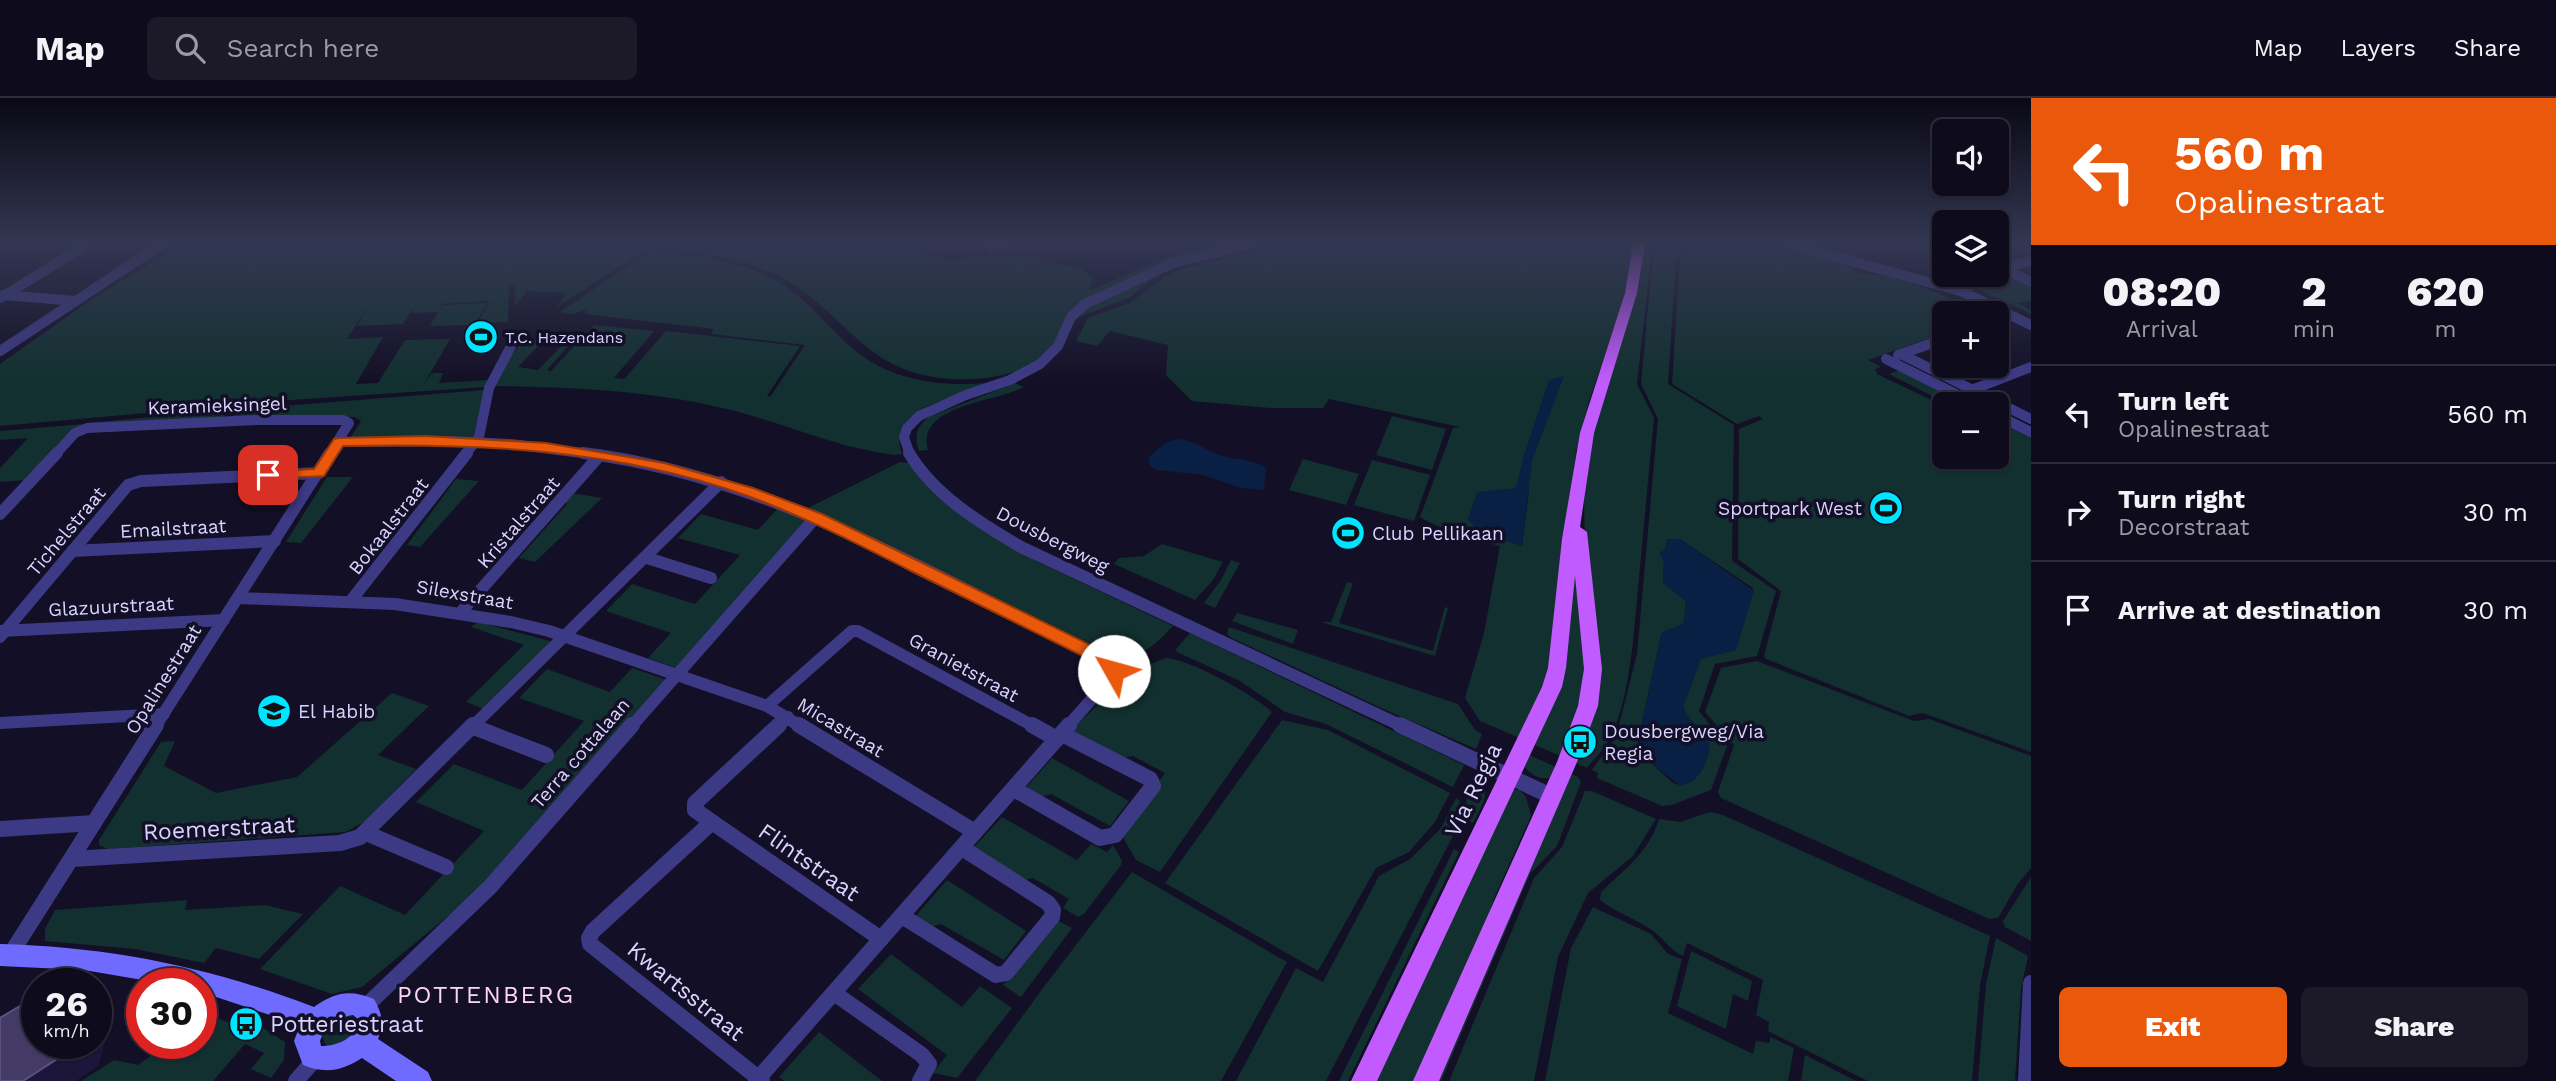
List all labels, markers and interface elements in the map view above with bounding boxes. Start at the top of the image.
search box [147,17,637,80]
text: Map [35,29,105,68]
icon: search [171,29,209,67]
text: Search here [227,33,379,63]
text: Map [2254,34,2302,62]
text: Layers [2340,34,2416,62]
text: Share [2454,34,2521,62]
map controls [1932,119,2009,469]
button: sound [1932,119,2009,196]
text: 560 m [2174,124,2324,182]
icon: left [2059,126,2150,217]
text: Opalinestraat [2174,183,2384,221]
button: layers [1932,210,2009,287]
text: 08:20 [2102,267,2221,316]
text: 2 [2301,267,2326,316]
text: 620 [2406,267,2485,316]
button: + [1932,301,2009,378]
text: Arrival [2126,316,2198,343]
text: min [2293,316,2335,343]
text: m [2434,316,2456,343]
sports icon: T.C. Hazendans [462,318,500,356]
place label: T.C. Hazendans [505,328,623,347]
text: Turn left [2118,386,2229,416]
street label: Keramieksingel [147,392,287,419]
button: − [1932,392,2009,469]
icon: left [2059,395,2097,433]
text: 560 m [2447,399,2528,429]
text: Opalinestraat [2118,416,2269,443]
pin [238,445,298,505]
icon: arrive [249,456,287,494]
street label: Kristalstraat [472,472,565,573]
street label: Bokaalstraat [344,473,433,579]
street label: Tichelstraat [22,482,111,581]
text: Turn right [2118,484,2245,514]
sports icon: Sportpark West [1867,489,1905,527]
icon: right [2059,493,2097,531]
place label: Sportpark West [1718,497,1862,520]
text: 30 m [2463,497,2528,527]
street label: Dousbergweg [993,501,1114,578]
street label: Emailstraat [119,514,227,543]
sports icon: Club Pellikaan [1329,514,1367,552]
text: Decorstraat [2118,514,2249,541]
place label: Club Pellikaan [1372,522,1504,545]
street label: Silexstraat [415,575,515,614]
icon: arrive [2059,591,2097,629]
street label: Glazuurstraat [48,592,174,621]
text: Arrive at destination [2118,595,2381,625]
text: 30 m [2463,595,2528,625]
street label: Opalinestraat [121,620,206,738]
street label: Granietstraat [905,628,1023,707]
position arrow [1077,634,1151,708]
school or university icon: El Habib [255,692,293,730]
street label: Terra cottalaan [526,693,635,813]
street label: Micastraat [793,693,888,762]
place label: El Habib [298,700,375,723]
place label: Dousbergweg/Via Regia [1604,720,1764,765]
bus stop icon: Dousbergweg/Via Regia [1561,723,1599,761]
street label: Via Regia [1439,739,1508,841]
street label: Roemerstraat [142,811,296,846]
street label: Flintstraat [753,818,865,907]
street label: Kwartsstraat [622,936,750,1047]
speed limit sign: 30 [126,968,217,1059]
district label: POTTENBERG [397,981,575,1009]
text: 26 [45,983,88,1025]
button: Exit [2059,987,2287,1067]
button: Share [2301,987,2528,1067]
bus stop icon: Potteriestraat [227,1005,265,1043]
place label: Potteriestraat [270,1011,424,1038]
text: km/h [43,1020,90,1041]

